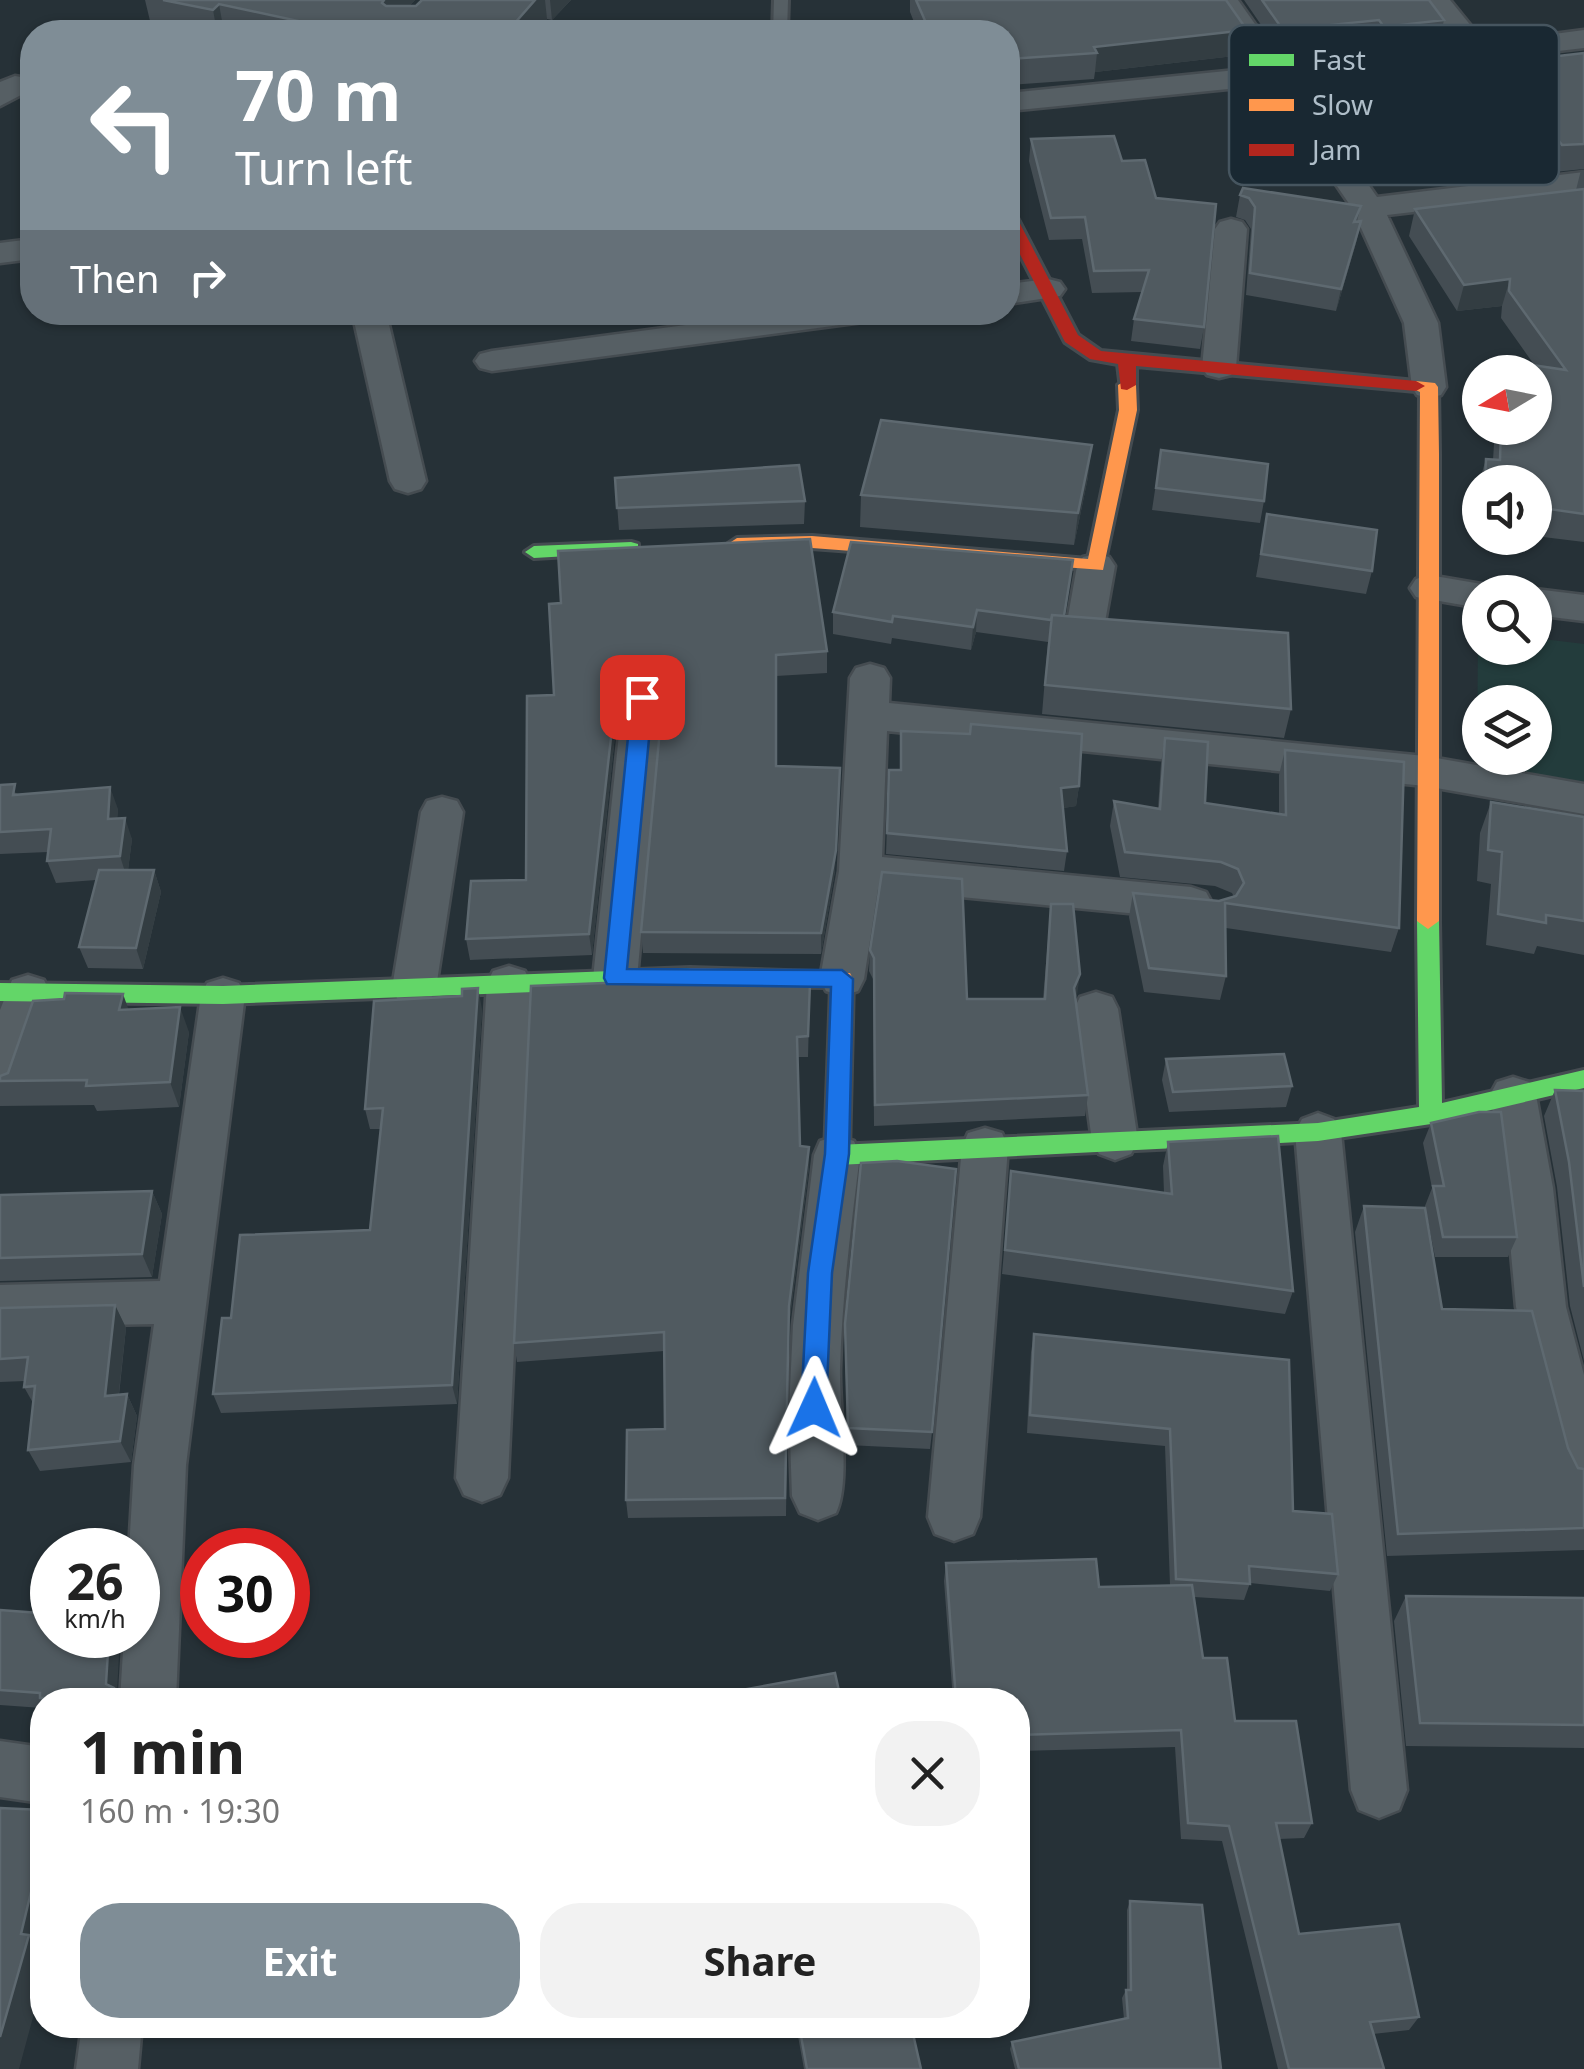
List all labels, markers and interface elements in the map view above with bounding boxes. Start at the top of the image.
legend [1229,25,1559,185]
text: Fast [1312,40,1366,78]
text: 70 m [235,46,402,142]
icon: left [70,60,200,190]
text: Slow [1312,85,1373,123]
text: Jam [1309,130,1362,168]
text: Turn left [235,137,412,198]
icon: right [180,250,235,305]
text: Then [70,252,160,304]
north arrow [1462,355,1552,445]
map controls [1462,355,1552,775]
button: sound [1462,465,1552,555]
button: search [1462,575,1552,665]
pin [600,655,685,740]
icon: arrive [615,670,670,725]
button: layers [1462,685,1552,775]
position arrow [762,1356,866,1460]
speed limit sign: 30 [180,1528,310,1658]
text: 26 [66,1547,124,1615]
text: km/h [64,1601,126,1635]
text: 1 min [80,1710,245,1792]
button: close [875,1721,980,1826]
text: 160 m · 19:30 [80,1789,280,1832]
button: Exit [80,1903,520,2018]
button: Share [540,1903,980,2018]

